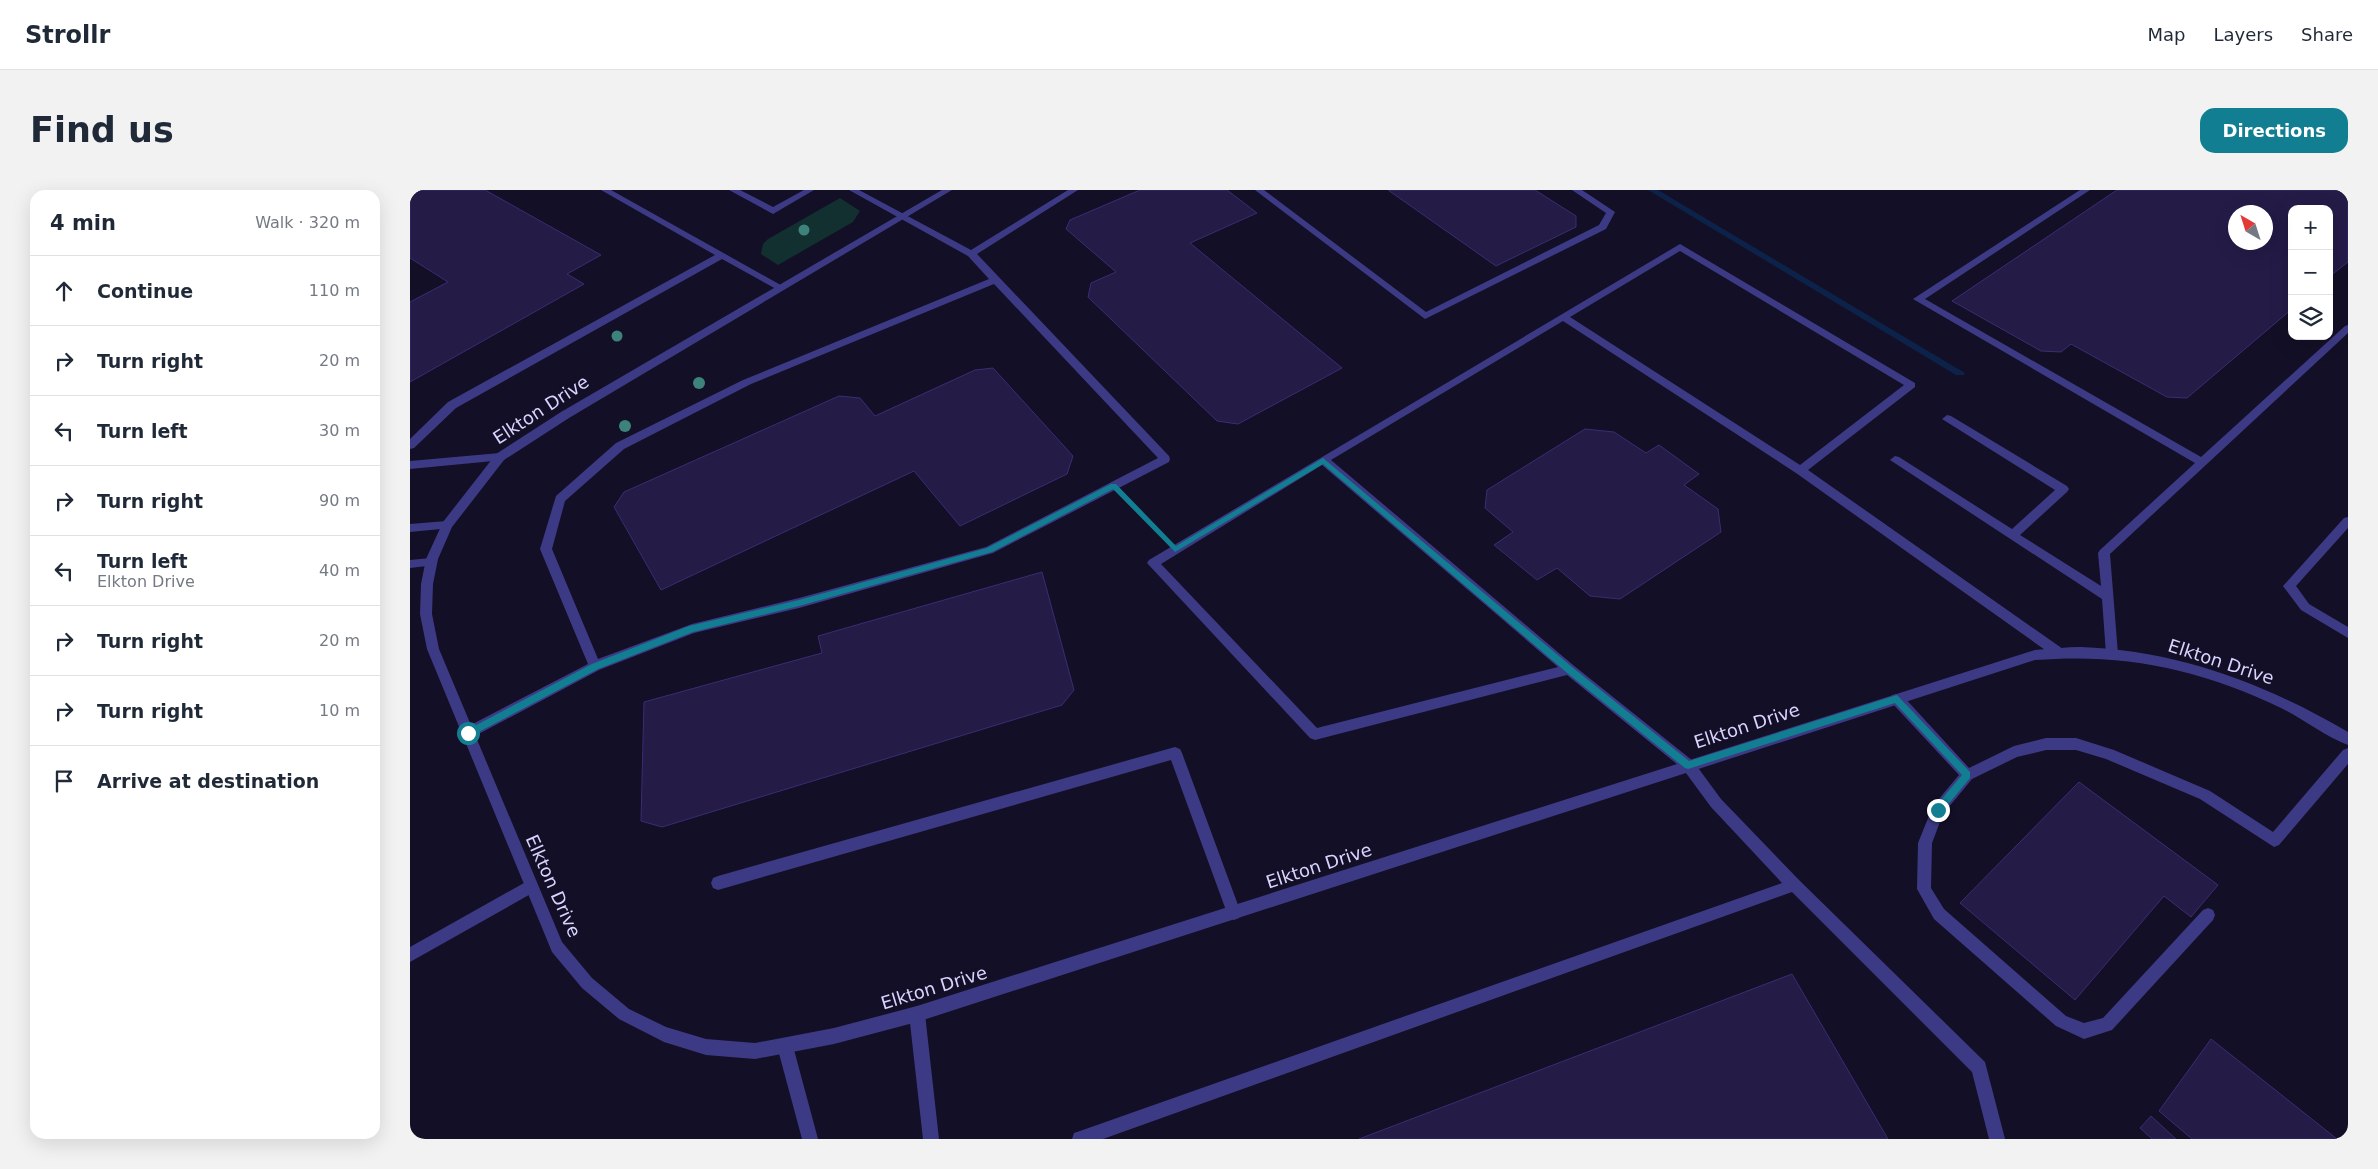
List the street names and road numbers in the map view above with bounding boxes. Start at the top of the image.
street label: Elkton Drive [489,371,593,448]
street label: Elkton Drive [2166,635,2277,689]
street label: Elkton Drive [1691,699,1802,753]
street label: Elkton Drive [521,831,585,940]
street label: Elkton Drive [1263,839,1374,893]
street label: Elkton Drive [878,961,990,1014]

